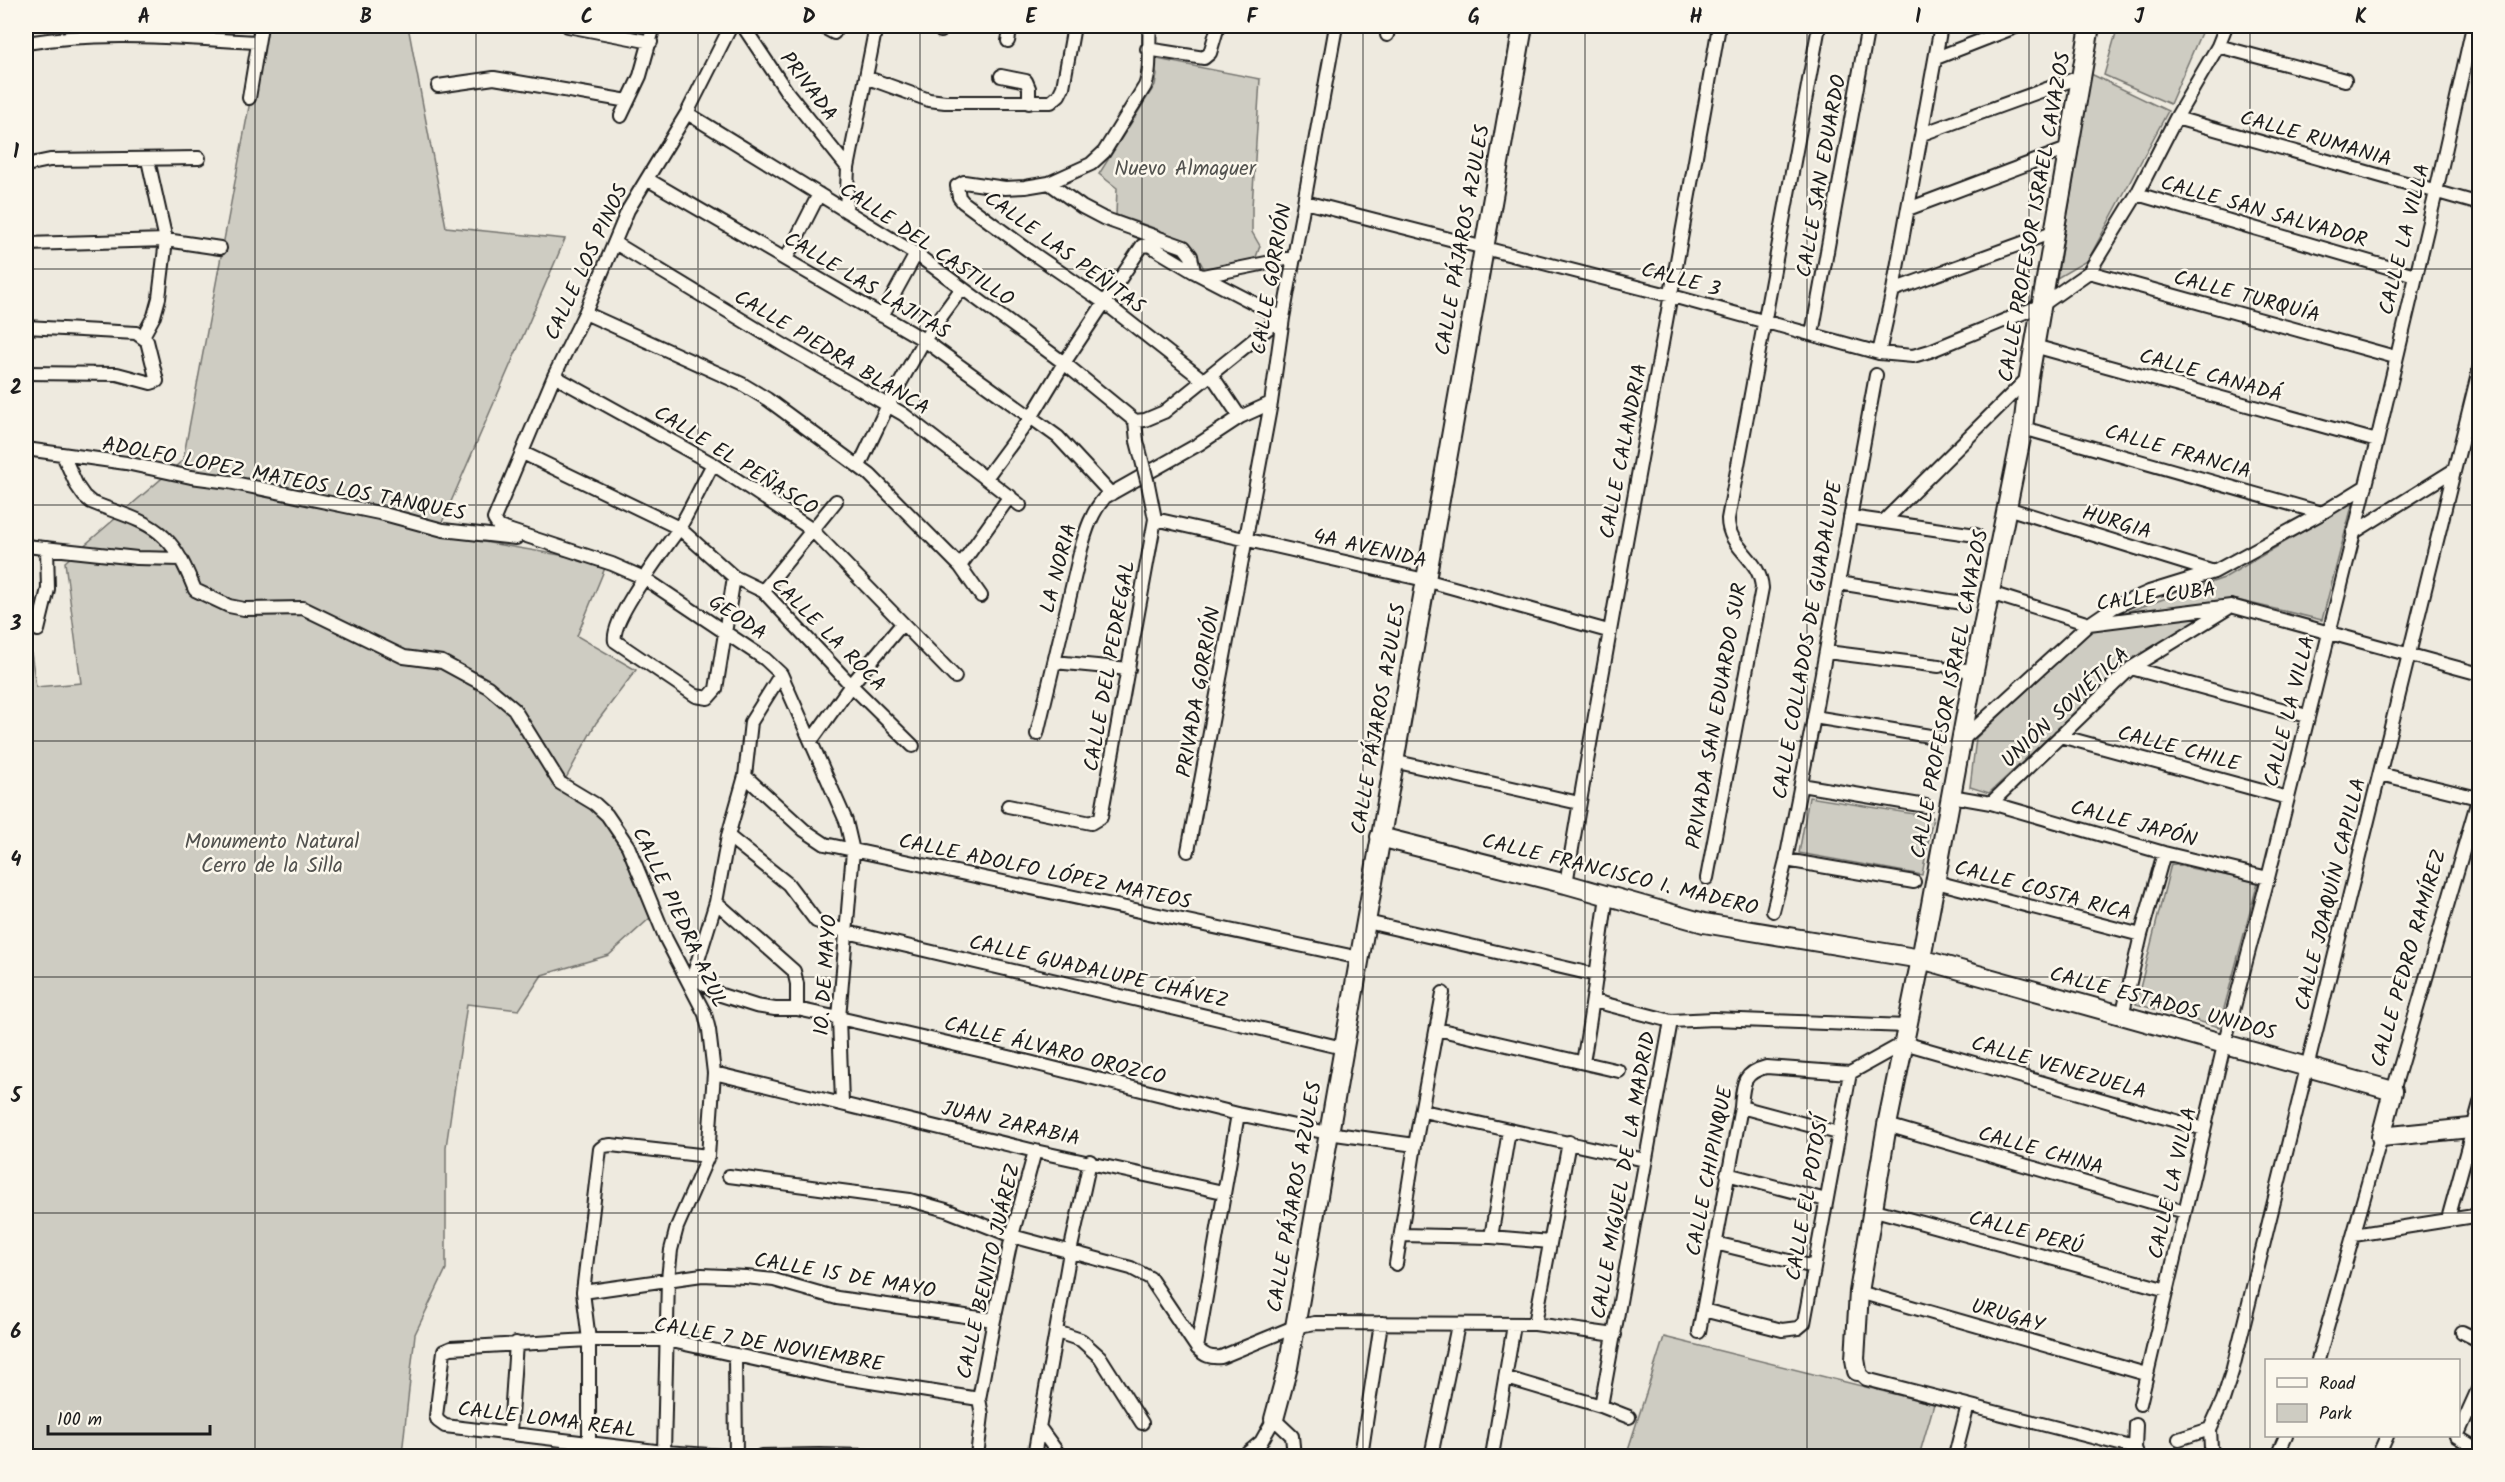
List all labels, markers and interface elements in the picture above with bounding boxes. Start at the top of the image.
text: A [138,2,150,34]
text: B [360,2,372,34]
text: C [581,2,593,34]
text: D [802,2,816,34]
text: E [1025,2,1037,34]
text: F [1247,2,1259,34]
text: G [1468,2,1480,34]
text: H [1689,2,1703,34]
text: I [1915,2,1921,34]
text: J [2134,2,2145,34]
text: K [2355,2,2367,34]
street label: PRIVADA [770,45,845,129]
street label: CALLE PROFESOR ISRAEL CAVAZOS [1990,50,2081,385]
street label: CALLE SAN EDUARDO [1788,72,1857,280]
street label: CALLE RUMANIA [2236,102,2395,177]
street label: CALLE PÁJAROS AZULES [1427,122,1500,358]
text: 1 [13,137,19,169]
park label: Nuevo Almaguer [1114,153,1257,186]
street label: CALLE LA VILLA [2371,160,2440,319]
street label: CALLE SAN SALVADOR [2156,167,2371,258]
street label: CALLE DEL CASTILLO [832,174,1020,316]
street label: CALLE LOS PINOS [537,179,638,346]
street label: CALLE LAS PEÑITAS [977,183,1152,323]
street label: CALLE GORRIÓN [1243,201,1302,357]
street label: CALLE LAS LAJITAS [777,224,956,349]
street label: CALLE 3 [1637,254,1724,307]
street label: CALLE TURQUÍA [2170,262,2323,333]
street label: CALLE PIEDRA BLANCA [727,282,935,425]
street label: CALLE CANADÁ [2135,340,2286,413]
street label: CALLE CALANDRIA [1591,361,1658,542]
text: 2 [10,373,22,405]
street label: CALLE EL PEÑASCO [647,397,824,525]
street label: CALLE FRANCIA [2100,416,2255,489]
street label: ADOLFO LOPEZ MATEOS LOS TANQUES [99,428,468,531]
street label: CALLE COLLADOS DE GUADALUPE [1764,478,1853,802]
street label: HURGIA [2078,497,2155,550]
street label: LA NORIA [1032,520,1087,617]
street label: 4A AVENIDA [1309,520,1430,579]
street label: CALLE PROFESOR ISRAEL CAVAZOS [1902,527,1999,862]
street label: CALLE DEL PEDREGAL [1076,558,1145,774]
street label: CALLE LA ROCA [762,570,893,701]
street label: CALLE CUBA [2094,574,2218,621]
street label: PRIVADA SAN EDUARDO SUR [1678,581,1757,852]
street label: GEODA [701,587,773,650]
street label: CALLE PÁJAROS AZULES [1343,601,1416,837]
street label: PRIVADA GORRIÓN [1168,604,1231,780]
text: 3 [10,609,22,641]
street label: CALLE LA VILLA [2256,632,2325,791]
street label: UNIÓN SOVIÉTICA [1994,639,2138,777]
street label: CALLE CHILE [2114,717,2244,782]
street label: CALLE JOAQUÍN CAPILLA [2287,775,2376,1014]
street label: CALLE JAPÓN [2067,792,2201,857]
street label: CALLE PIEDRA AZUL [622,822,735,1013]
street label: CALLE ADOLFO LÓPEZ MATEOS [895,825,1194,920]
street label: CALLE FRANCISCO I. MADERO [1478,825,1761,926]
park label: Monumento Natural Cerro de la Silla [184,826,360,883]
text: 4 [11,845,22,877]
street label: CALLE PEDRO RAMÍREZ [2363,845,2456,1071]
street label: CALLE COSTA RICA [1950,852,2135,931]
street label: 1O. DE MAYO [806,913,847,1037]
street label: CALLE GUADALUPE CHÁVEZ [966,927,1232,1018]
street label: CALLE ESTADOS UNIDOS [2046,958,2280,1051]
street label: CALLE ÁLVARO OROZCO [940,1008,1169,1095]
street label: CALLE VENEZUELA [1967,1028,2150,1109]
street label: CALLE MIGUEL DE LA MADRID [1583,1029,1666,1322]
street label: CALLE PÁJAROS AZULES [1259,1079,1332,1315]
text: 5 [10,1081,23,1113]
street label: CALLE CHIPINQUE [1678,1083,1743,1259]
street label: JUAN ZARABIA [938,1092,1083,1156]
street label: CALLE LA VILLA [2140,1104,2207,1263]
street label: CALLE EL POTOSÍ [1778,1110,1840,1283]
street label: CALLE CHINA [1974,1118,2107,1185]
street label: CALLE BENITO JUÁREZ [949,1160,1030,1383]
street label: CALLE PERÚ [1965,1202,2087,1265]
street label: CALLE 15 DE MAYO [751,1244,938,1309]
street label: URUGAY [1967,1290,2049,1343]
street label: CALLE 7 DE NOVIEMBRE [651,1309,887,1382]
text: 6 [11,1317,22,1349]
legend [2265,1359,2460,1437]
text: Road [2319,1370,2356,1399]
street label: CALLE LOMA REAL [456,1393,638,1448]
scale bar [48,1398,210,1436]
text: Park [2319,1400,2352,1429]
text: 100 m [57,1406,102,1435]

